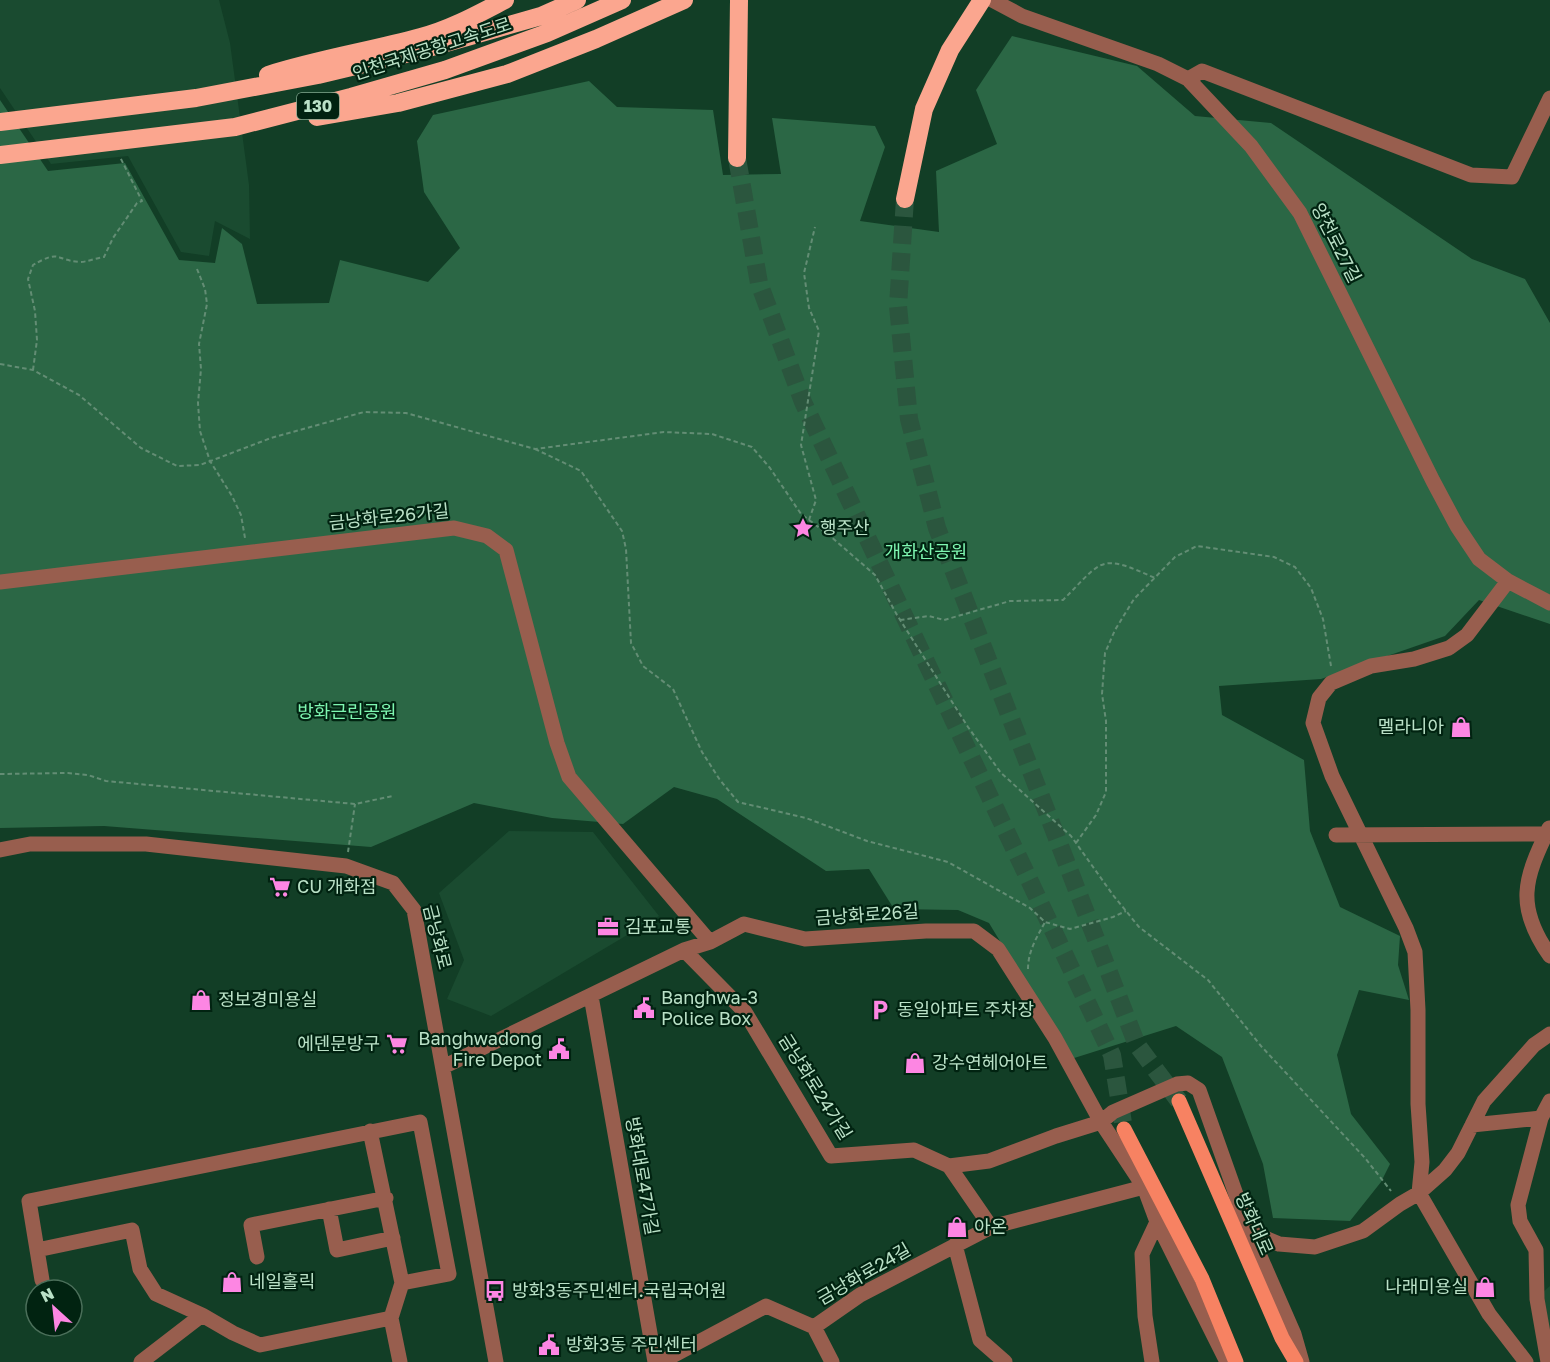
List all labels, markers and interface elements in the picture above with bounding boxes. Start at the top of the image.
street label: 인천국제공항고속도로 [350,12,514,84]
road number: 130 [297,93,339,119]
street label: 양천로27길 [1308,199,1366,286]
street label: 금낭화로26가길 [328,499,450,533]
place icon: 행주산 [791,516,815,540]
place label: 행주산 [820,516,870,538]
park label: 개화산공원 [885,540,967,562]
park label: 방화근린공원 [297,700,397,722]
place label: 멜라니아 [1378,715,1444,737]
shop icon: 멜라니아 [1449,715,1473,739]
supermarket icon: CU 개화점 [268,875,292,899]
place label: CU 개화점 [297,875,377,897]
street label: 금낭화로26길 [814,899,920,929]
street label: 금낭화로 [419,902,457,972]
office icon: 김포교통 [596,915,620,939]
place label: 김포교통 [625,915,691,937]
place label: Banghwa-3 Police Box [661,986,758,1029]
shop icon: 정보경미용실 [189,988,213,1012]
place label: 정보경미용실 [218,988,317,1010]
public building icon: Banghwa-3 Police Box [632,996,656,1020]
parking icon: 동일아파트 주차장 [868,998,892,1022]
place label: 동일아파트 주차장 [897,998,1034,1020]
place label: Banghwadong Fire Depot [418,1027,542,1070]
street label: 금낭화로24가길 [775,1029,857,1144]
place label: 에덴문방구 [297,1032,380,1054]
supermarket icon: 에덴문방구 [385,1032,409,1056]
public building icon: Banghwadong Fire Depot [547,1037,571,1061]
shop icon: 강수연헤어아트 [903,1051,927,1075]
place label: 강수연헤어아트 [932,1051,1048,1073]
street label: 방화대로47가길 [622,1115,664,1237]
street label: 방화대로 [1231,1189,1278,1258]
shop icon: 아온 [945,1215,969,1239]
place label: 아온 [974,1215,1007,1237]
street label: 금낭화로24길 [813,1238,914,1309]
shop icon: 네일홀릭 [220,1270,244,1294]
place label: 네일홀릭 [249,1270,315,1292]
place label: 나래미용실 [1385,1275,1468,1297]
shop icon: 나래미용실 [1473,1275,1497,1299]
north arrow [24,1278,84,1338]
bus stop icon: 방화3동주민센터.국립국어원 [483,1279,507,1303]
place label: 방화3동주민센터.국립국어원 [512,1279,727,1301]
text: N [37,1283,57,1306]
public building icon: 방화3동 주민센터 [537,1333,561,1357]
place label: 방화3동 주민센터 [566,1333,697,1355]

